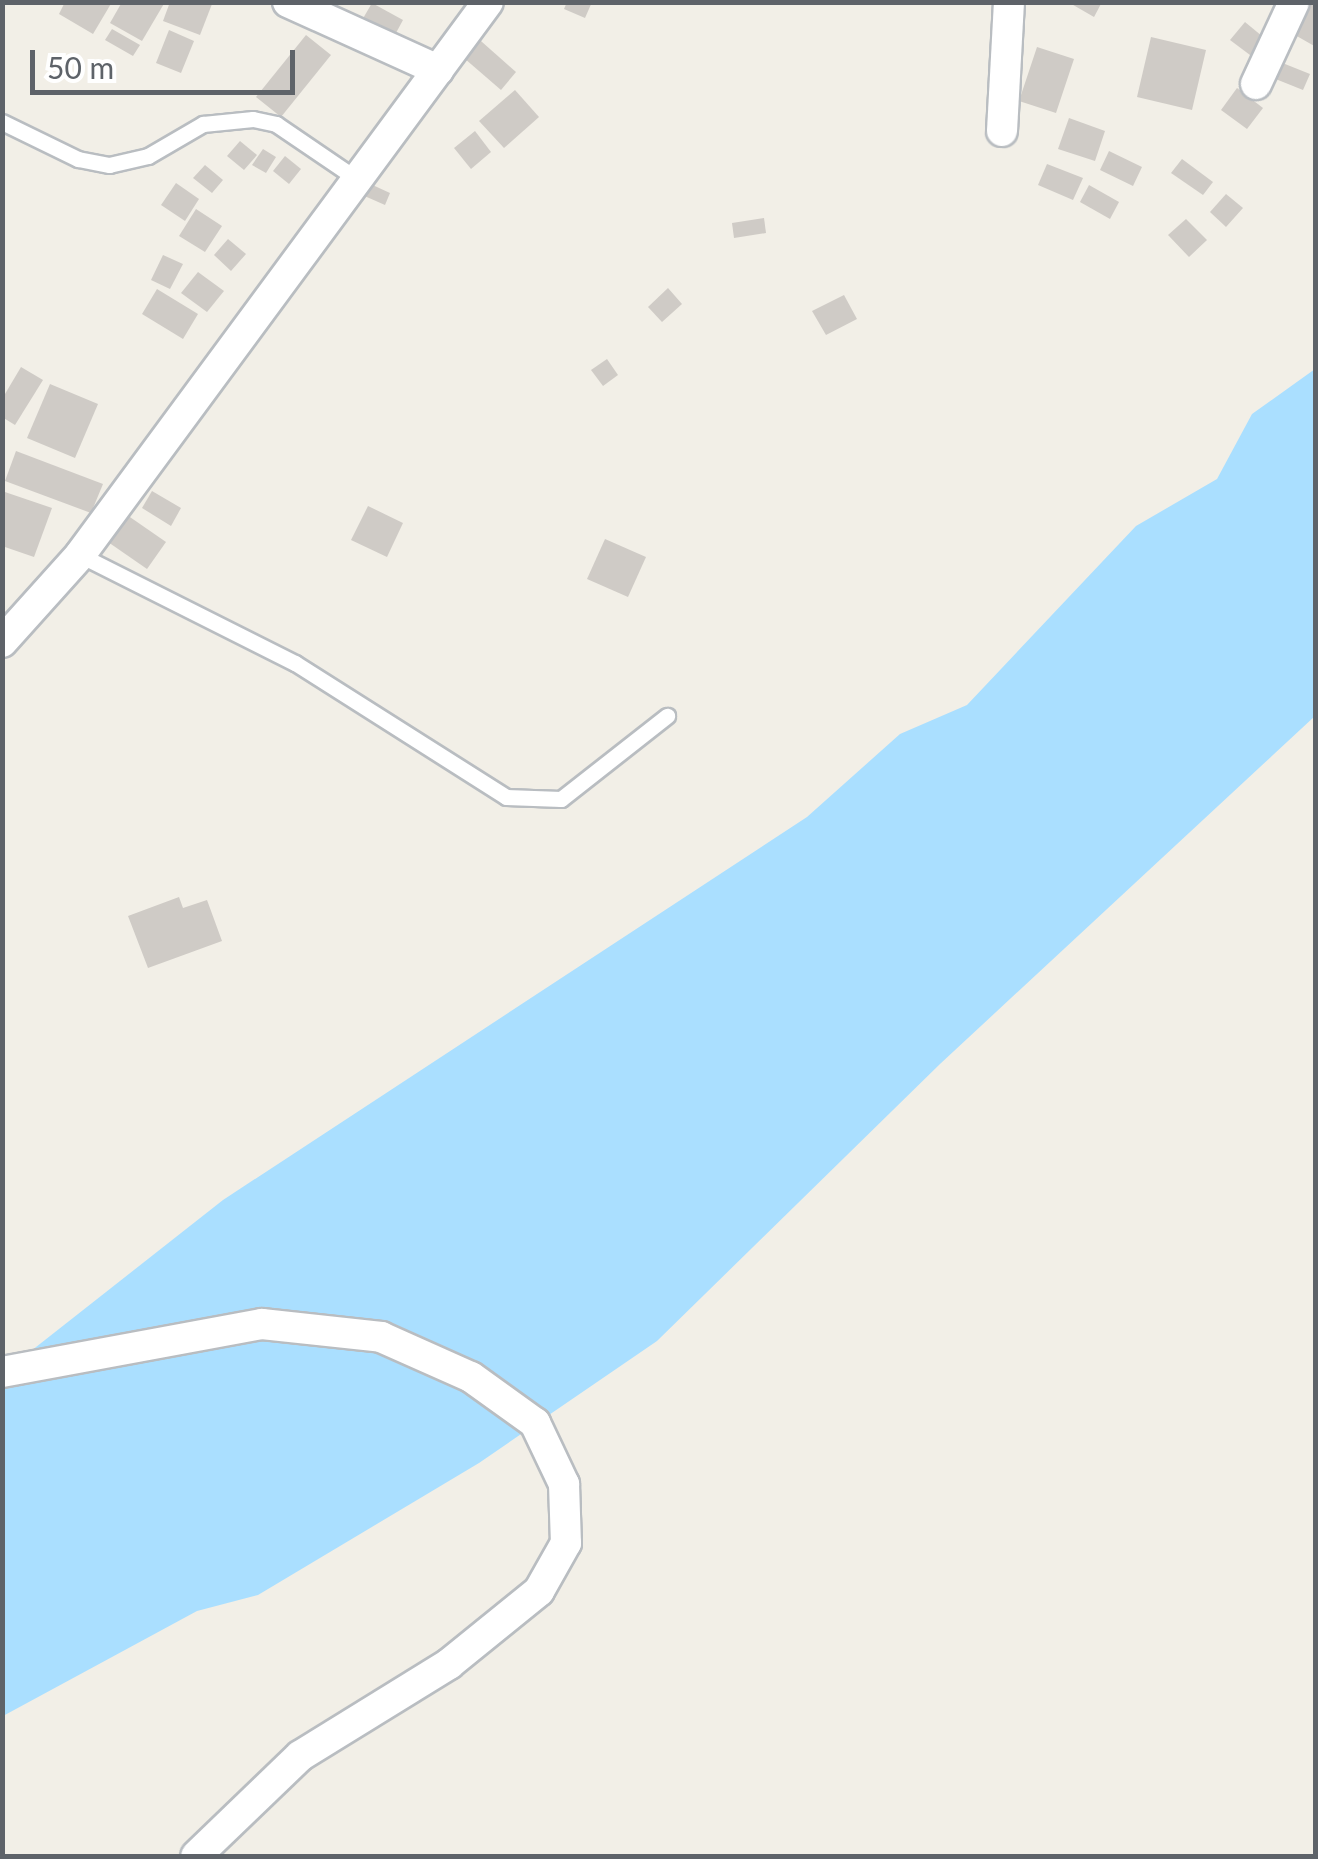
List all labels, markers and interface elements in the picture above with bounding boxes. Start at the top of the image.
scale bar [35,30,300,92]
text: 50 m [47,49,114,85]

